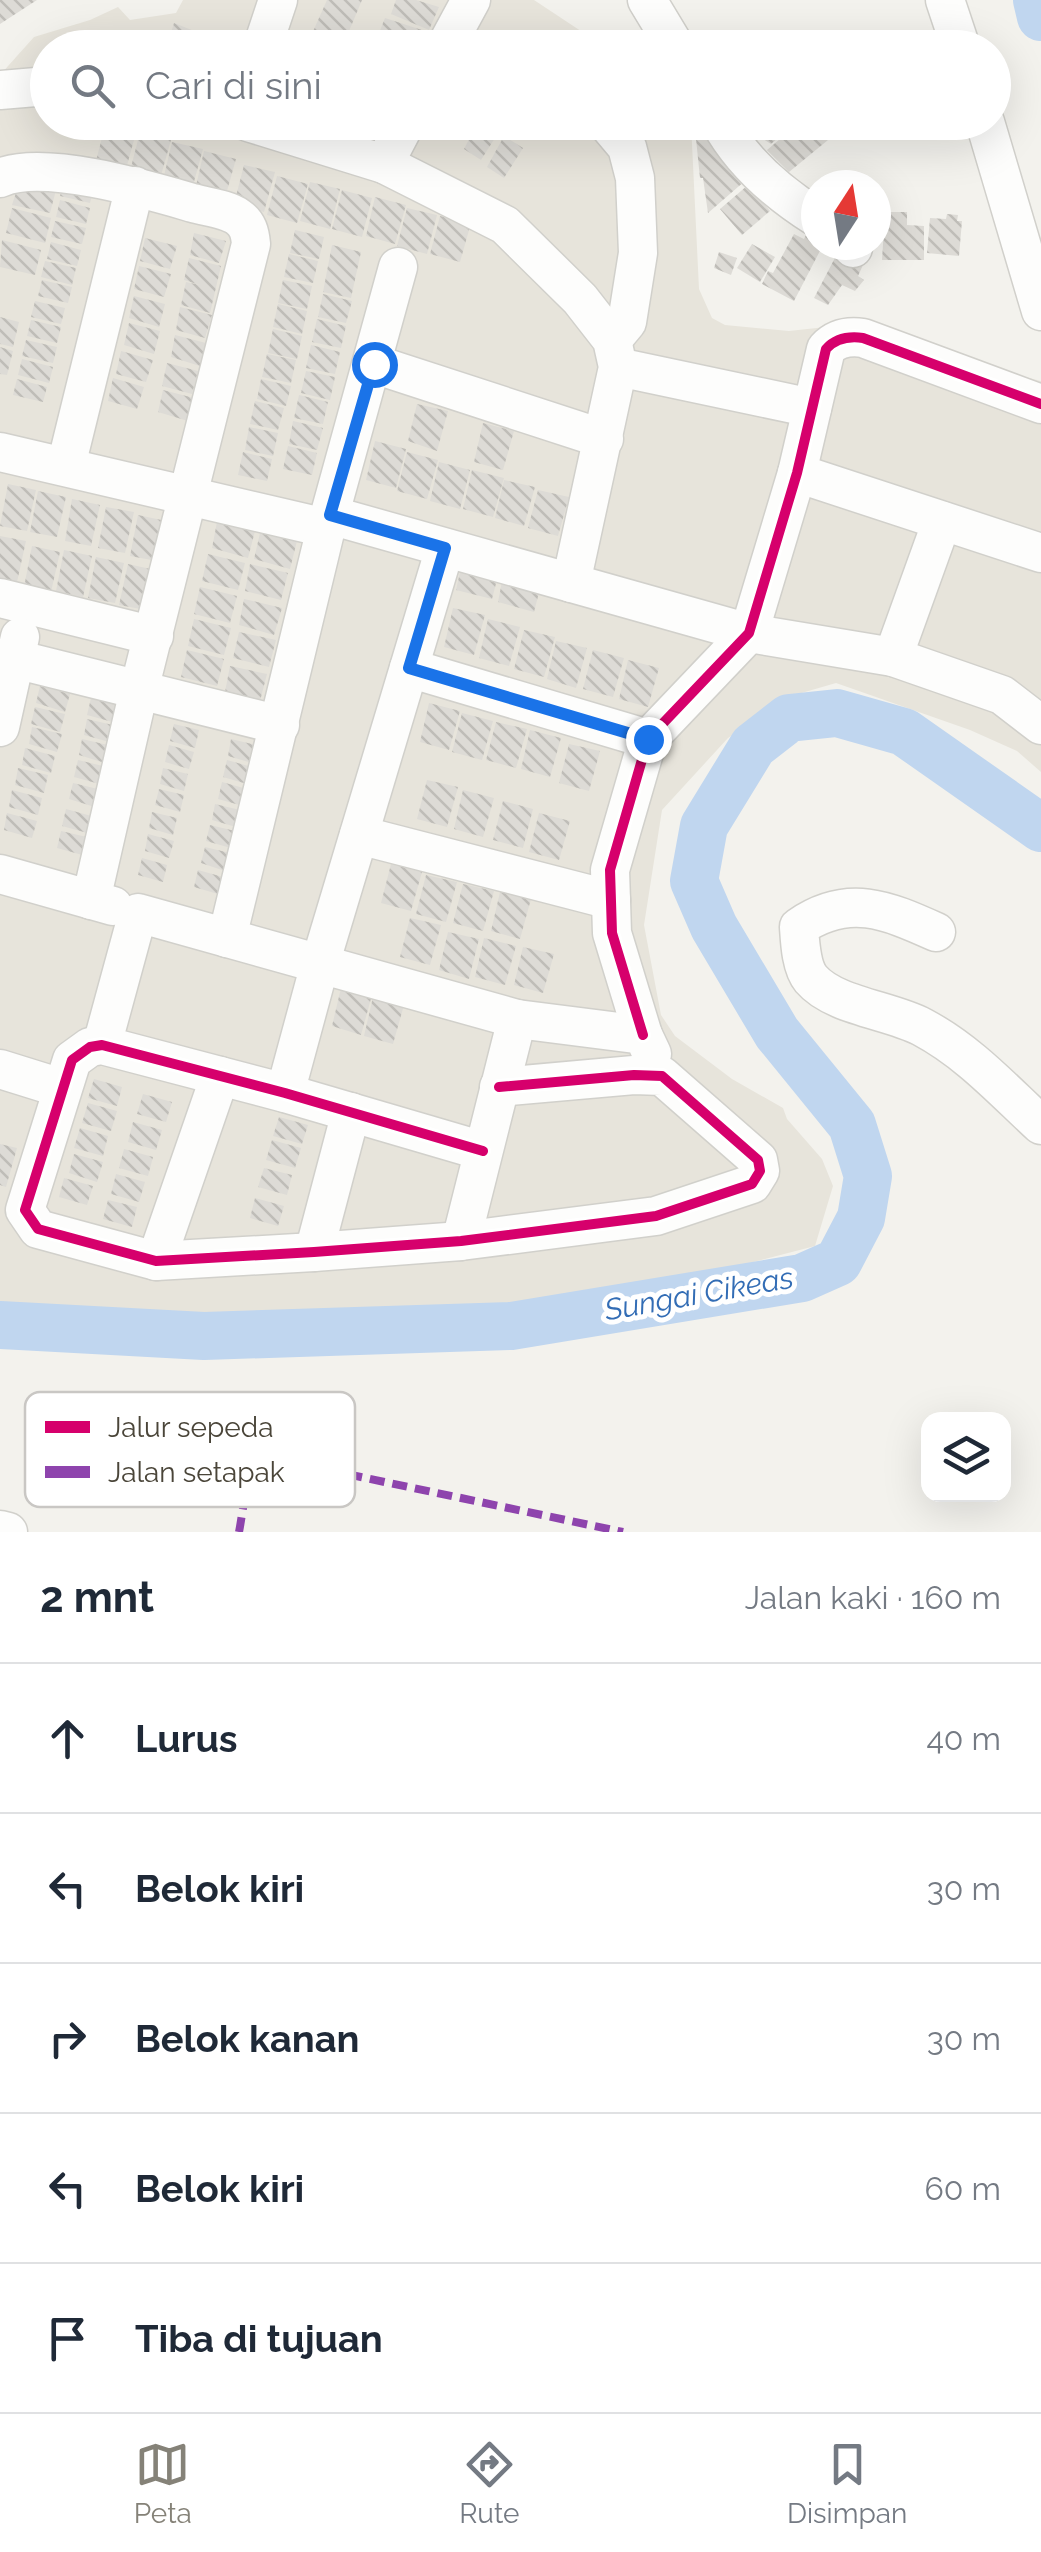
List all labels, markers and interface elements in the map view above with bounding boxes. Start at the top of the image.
search box [30,30,1011,140]
icon: search [65,58,120,113]
text: Cari di sini [145,63,322,108]
north arrow [801,170,891,260]
route start [352,342,398,388]
route end [626,717,672,763]
water label: Sungai Cikeas [601,1260,796,1327]
legend [25,1392,355,1507]
text: Jalur sepeda [108,1411,273,1444]
map controls [921,1412,1011,1502]
button: layers [921,1412,1011,1502]
text: Jalan setapak [108,1456,285,1489]
text: 2 mnt [40,1573,154,1622]
text: Jalan kaki · 160 m [745,1579,1001,1616]
icon: ahead [40,1711,95,1766]
text: Lurus [135,1716,238,1761]
text: 40 m [926,1720,1001,1757]
icon: left [40,1861,95,1916]
text: Belok kiri [135,1866,304,1911]
text: 30 m [927,1870,1001,1907]
icon: right [40,2011,95,2066]
text: Belok kanan [135,2016,360,2061]
text: 30 m [927,2020,1001,2057]
icon: left [40,2161,95,2216]
text: Belok kiri [135,2166,304,2211]
text: 60 m [925,2170,1001,2207]
icon: arrive [40,2311,95,2366]
text: Tiba di tujuan [135,2316,383,2361]
tab: Peta [134,2437,192,2530]
tab: Rute [459,2437,520,2530]
tab: Disimpan [787,2437,907,2530]

